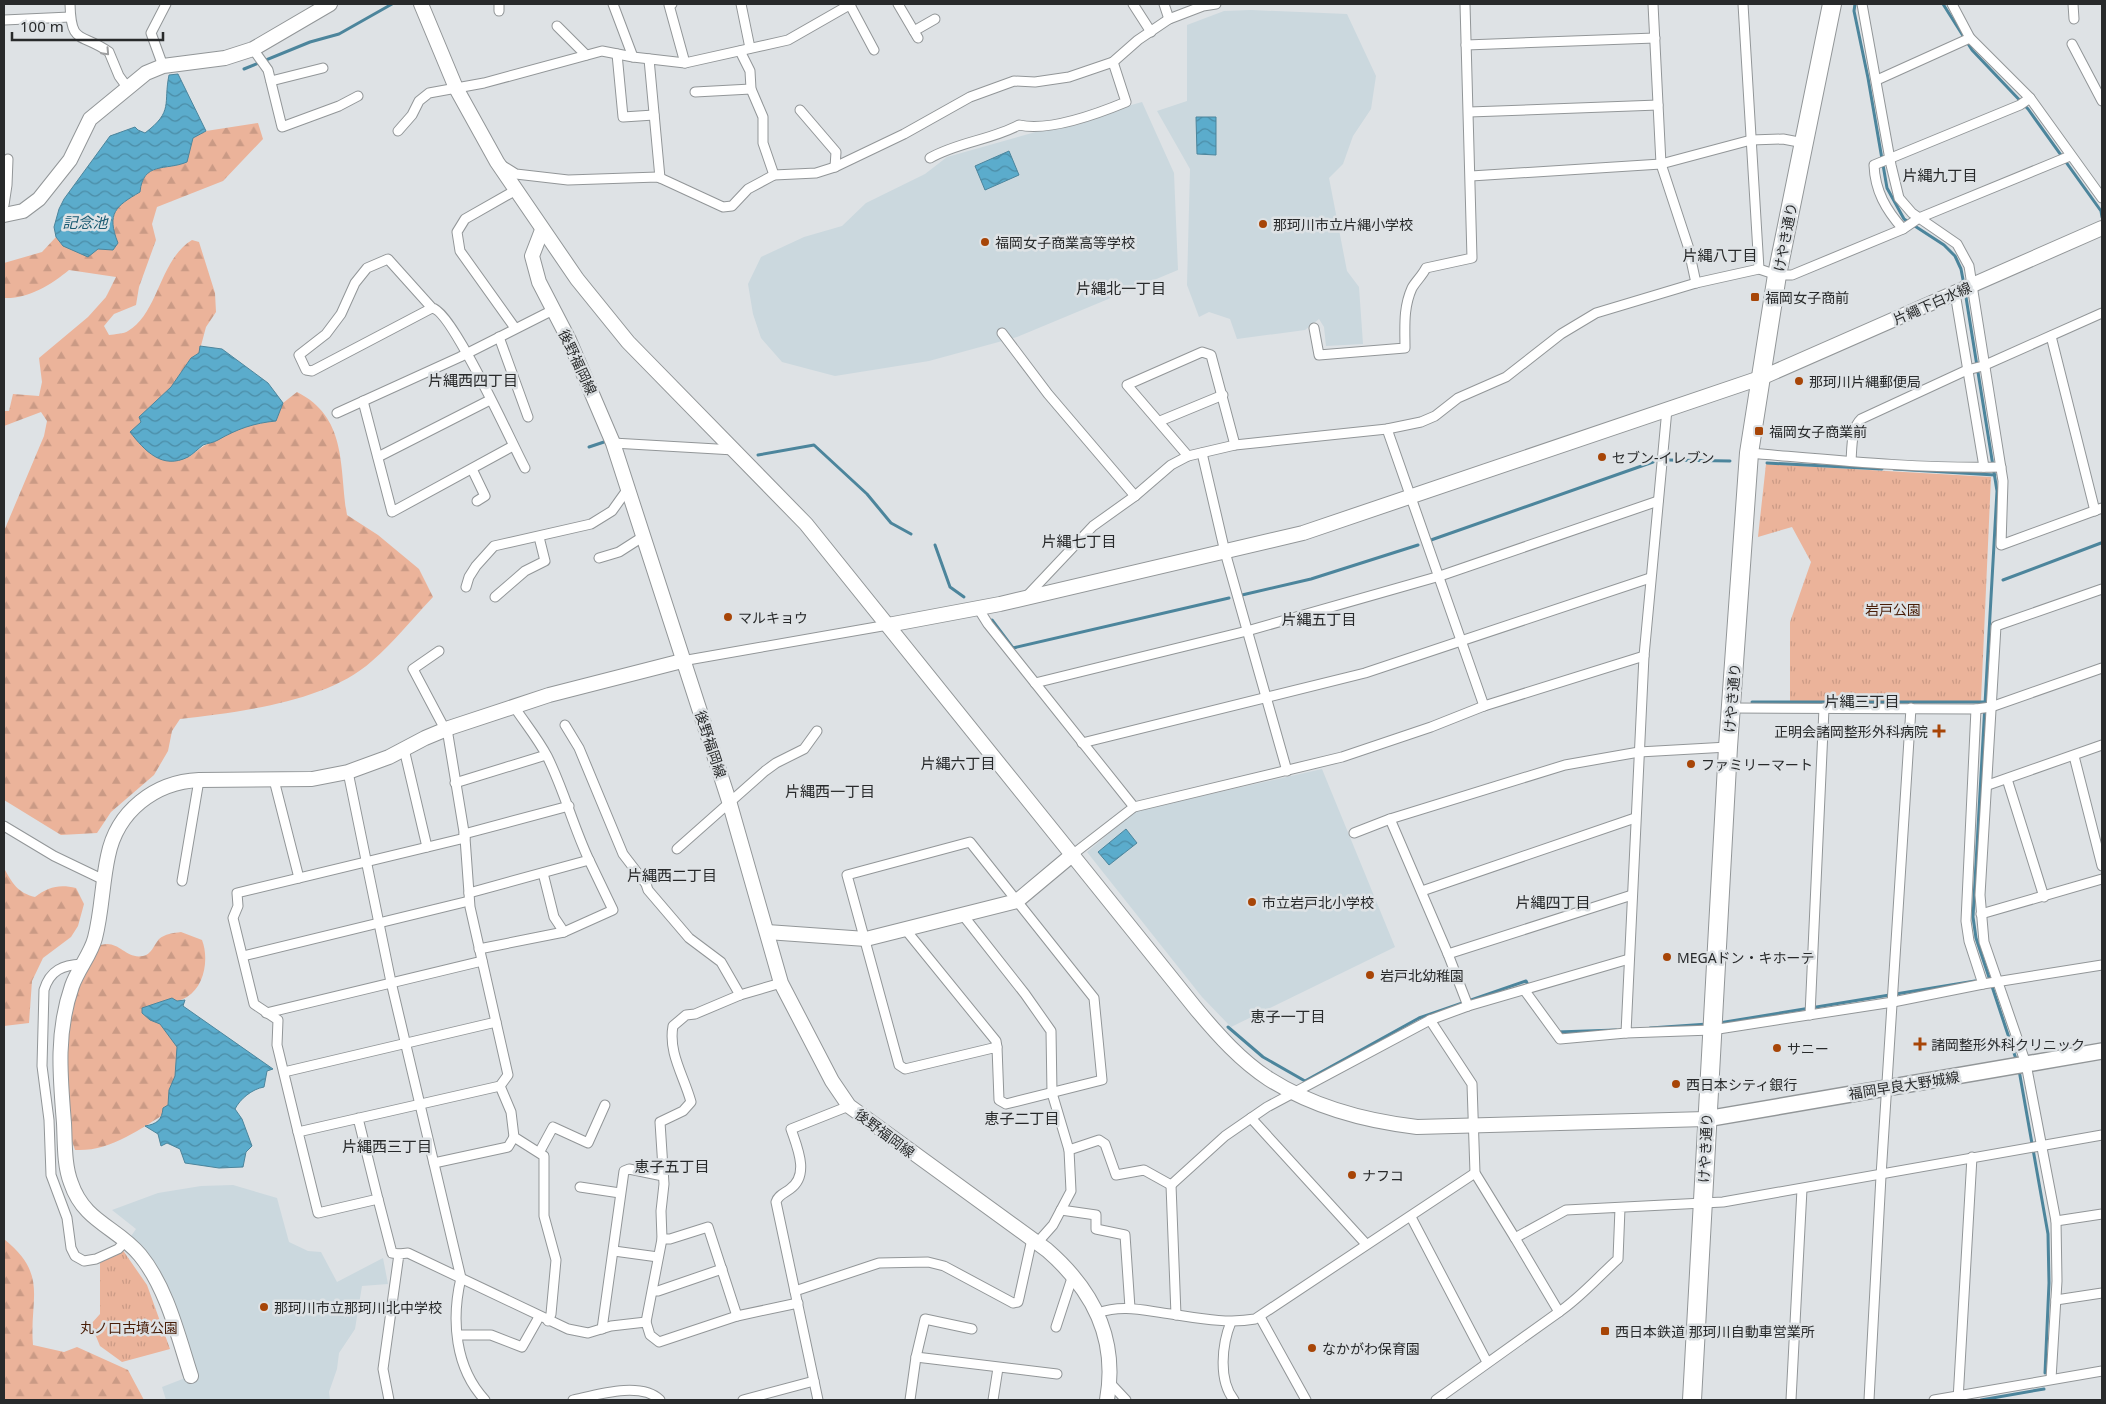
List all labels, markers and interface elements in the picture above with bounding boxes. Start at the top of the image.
scale bar [12,10,164,42]
text: 100 m [20,16,64,36]
one-way arrow [100,46,109,55]
district label: 片縄九丁目 [1902,165,1978,185]
street label: けやき通り [1769,201,1801,273]
water label: 記念池 [62,212,109,232]
place label: 那珂川市立片縄小学校 [1273,215,1413,234]
marker: 那珂川市立片縄小学校 [1257,218,1269,230]
place label: 福岡女子商業高等学校 [995,233,1135,252]
marker: 福岡女子商業高等学校 [979,236,991,248]
district label: 片縄八丁目 [1682,245,1758,265]
street label: 片繩下白水線 [1890,277,1974,329]
district label: 片縄北一丁目 [1076,278,1166,298]
place label: 福岡女子商前 [1765,288,1849,307]
marker: 福岡女子商前 [1749,291,1761,303]
street label: 後野福岡線 [555,326,601,398]
district label: 片縄西四丁目 [428,370,518,390]
place label: 那珂川片縄郵便局 [1809,372,1921,391]
marker: 那珂川片縄郵便局 [1793,375,1805,387]
place label: 福岡女子商業前 [1769,422,1867,441]
marker: 福岡女子商業前 [1753,425,1765,437]
place label: セブン-イレブン [1612,448,1715,467]
marker: セブン-イレブン [1596,451,1608,463]
district label: 片縄七丁目 [1041,531,1117,551]
park label: 岩戸公園 [1865,600,1921,619]
place label: マルキョウ [738,608,808,627]
district label: 片縄五丁目 [1281,609,1357,629]
marker: マルキョウ [722,611,734,623]
street label: けやき通り [1719,662,1745,734]
district label: 片縄三丁目 [1824,691,1900,711]
street label: 後野福岡線 [691,708,731,780]
place label: 正明会諸岡整形外科病院 [1774,722,1928,741]
marker: 正明会諸岡整形外科病院 [1932,724,1946,738]
district label: 片縄六丁目 [920,753,996,773]
place label: ファミリーマート [1701,755,1813,774]
marker: ファミリーマート [1685,758,1697,770]
district label: 片縄西一丁目 [785,781,875,801]
district label: 片縄西二丁目 [627,865,717,885]
district label: 片縄四丁目 [1515,892,1591,912]
place label: 市立岩戸北小学校 [1262,893,1374,912]
marker: 市立岩戸北小学校 [1246,896,1258,908]
place label: MEGAドン・キホーテ [1677,948,1815,967]
marker: MEGAドン・キホーテ [1661,951,1673,963]
place label: 岩戸北幼稚園 [1380,966,1464,985]
marker: 岩戸北幼稚園 [1364,969,1376,981]
district label: 恵子一丁目 [1250,1006,1326,1026]
place label: 諸岡整形外科クリニック [1931,1035,2085,1054]
marker: 諸岡整形外科クリニック [1913,1037,1927,1051]
place label: サニー [1787,1039,1829,1058]
marker: サニー [1771,1042,1783,1054]
street label: 福岡早良大野城線 [1847,1067,1961,1103]
place label: 西日本シティ銀行 [1686,1075,1797,1094]
marker: 西日本シティ銀行 [1670,1078,1682,1090]
street label: 後野福岡線 [851,1104,919,1162]
district label: 恵子二丁目 [984,1108,1060,1128]
street label: けやき通り [1694,1113,1716,1183]
district label: 片縄西三丁目 [342,1136,432,1156]
district label: 恵子五丁目 [634,1156,710,1176]
place label: ナフコ [1362,1166,1404,1185]
marker: ナフコ [1346,1169,1358,1181]
place label: 那珂川市立那珂川北中学校 [274,1298,442,1317]
marker: 那珂川市立那珂川北中学校 [258,1301,270,1313]
park label: 丸ノ口古墳公園 [80,1318,178,1337]
place label: 西日本鉄道 那珂川自動車営業所 [1615,1322,1815,1341]
marker: 西日本鉄道 那珂川自動車営業所 [1599,1325,1611,1337]
place label: なかがわ保育園 [1322,1339,1420,1358]
marker: なかがわ保育園 [1306,1342,1318,1354]

